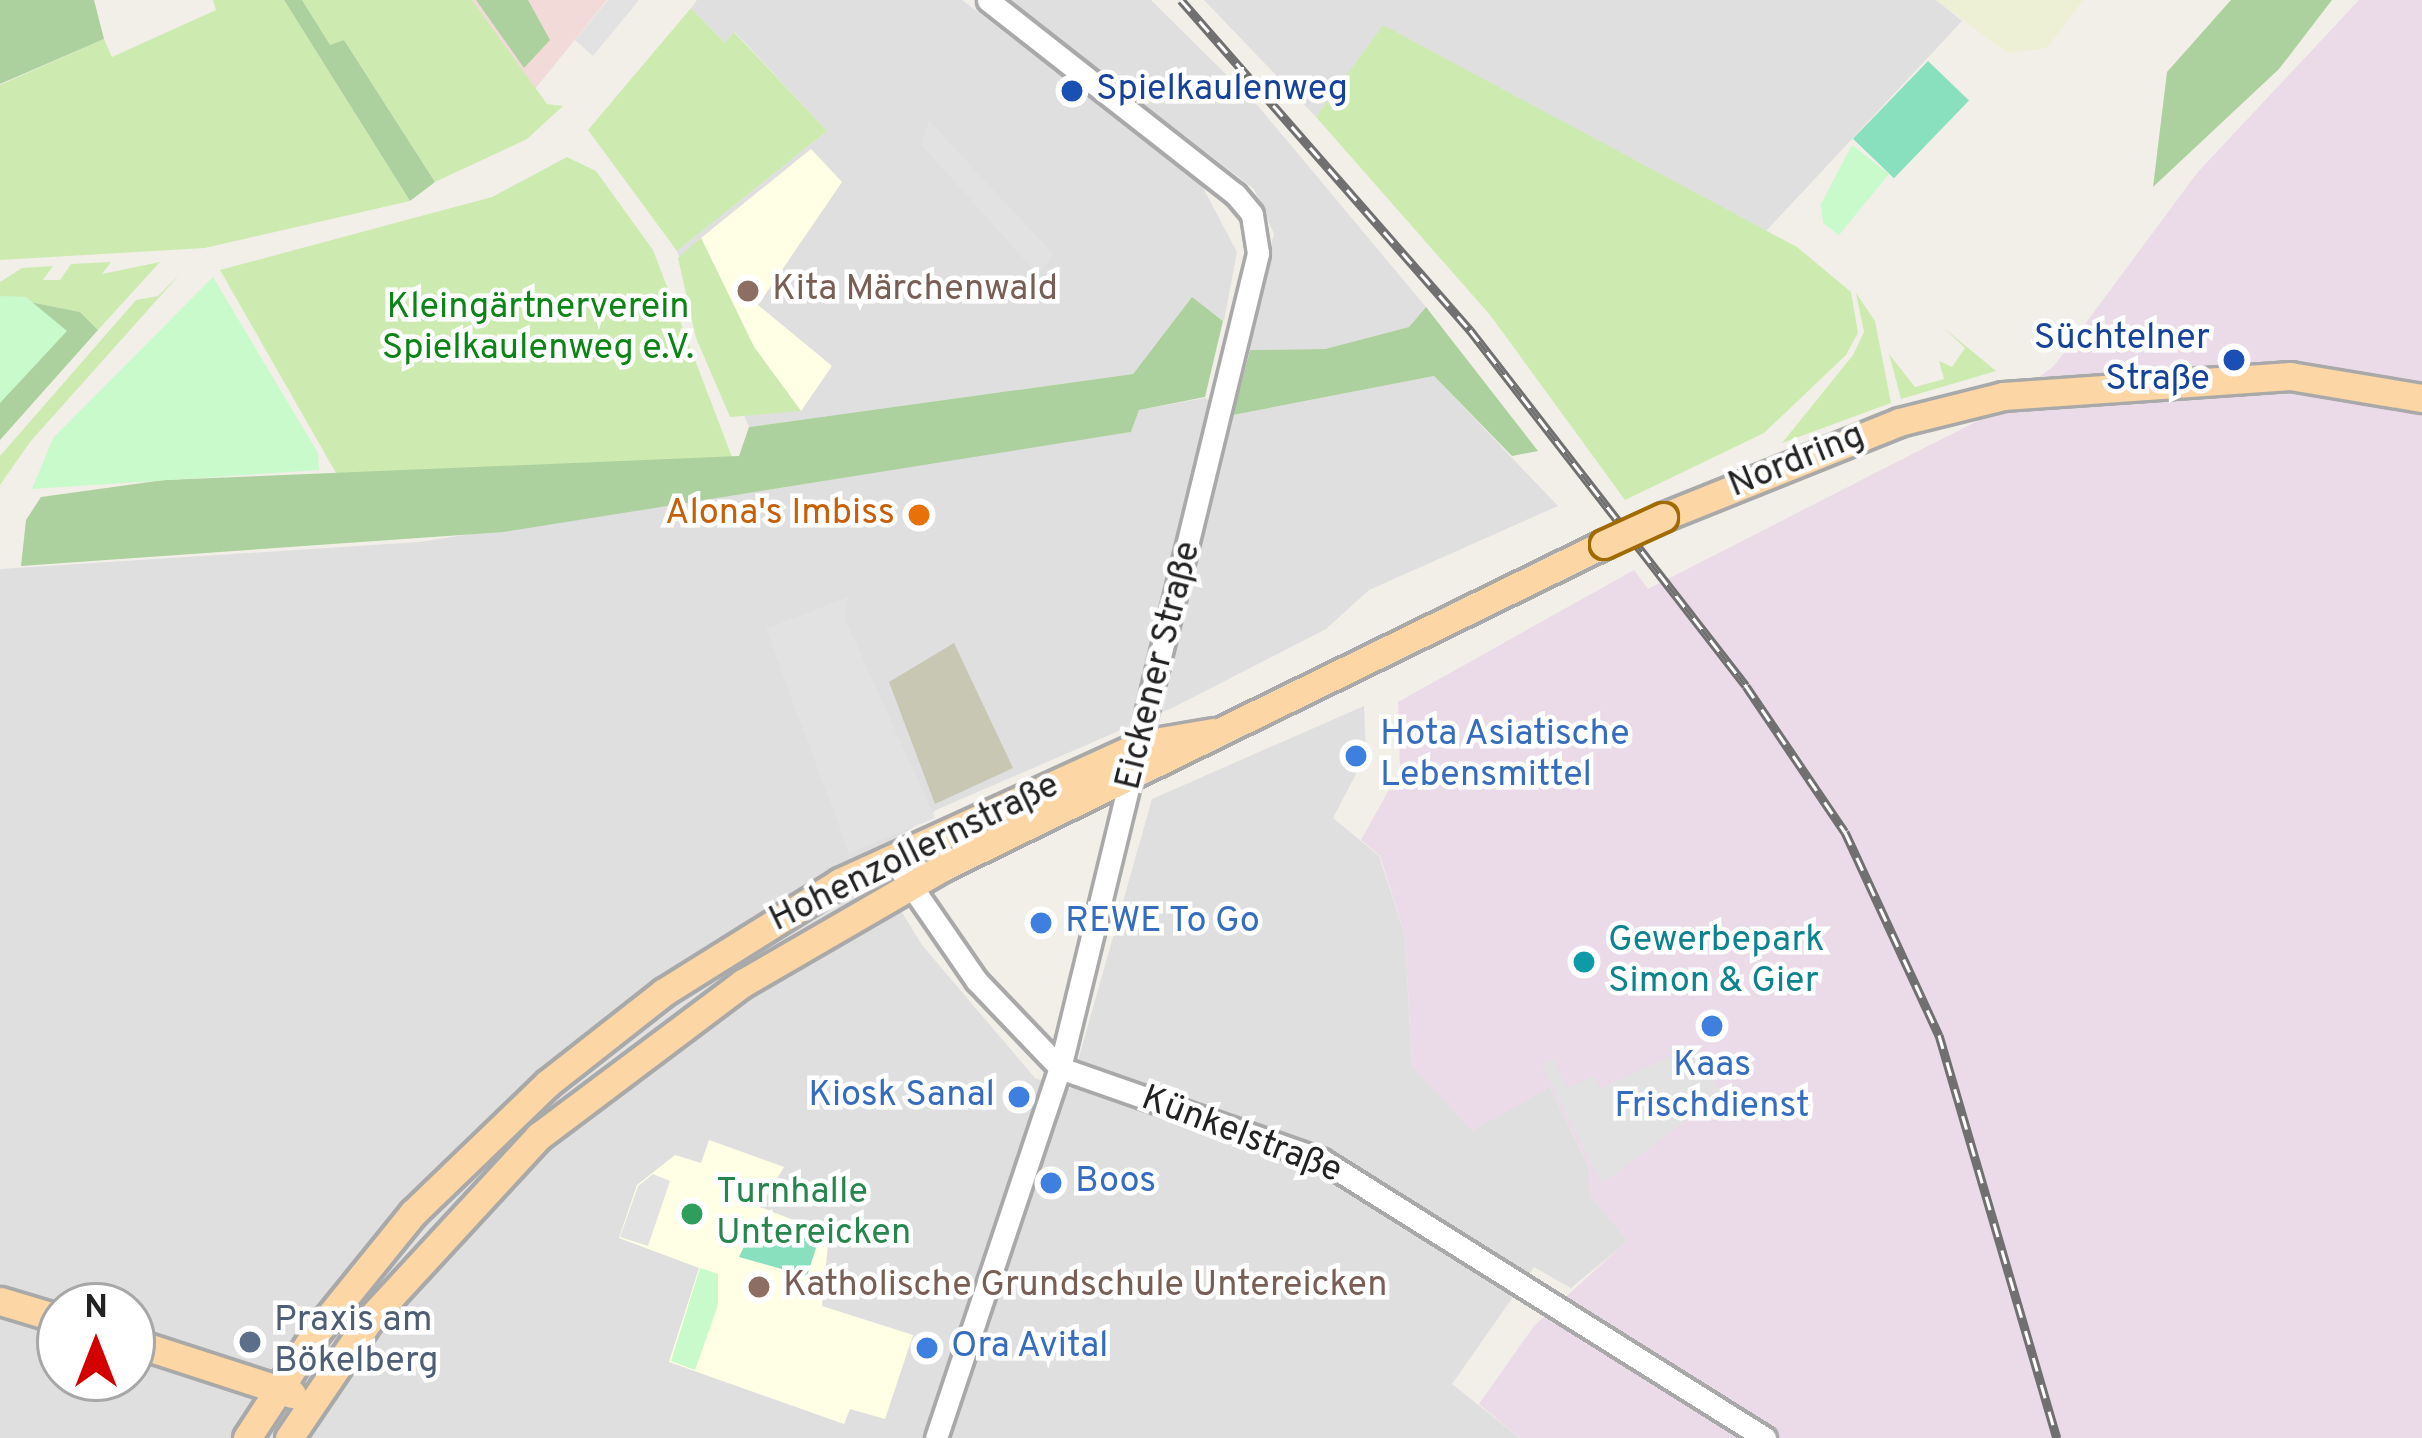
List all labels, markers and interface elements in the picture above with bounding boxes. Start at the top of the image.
place label: Spielkaulenweg [1096,69,1348,113]
marker: Spielkaulenweg [1059,78,1085,104]
place label: Kita Märchenwald [772,269,1058,313]
marker: Kita Märchenwald [735,278,761,304]
park label: Kleingärtnerverein Spielkaulenweg e.V. [382,286,694,371]
place label: Süchtelner Straße [2034,317,2210,402]
marker: Süchtelner Straße [2221,347,2247,373]
street label: Nordring [1723,415,1871,509]
place label: Alona's Imbiss [665,493,895,537]
marker: Alona's Imbiss [906,502,932,528]
street label: Eickener Straße [1108,537,1212,795]
place label: Hota Asiatische Lebensmittel [1380,713,1631,798]
marker: Hota Asiatische Lebensmittel [1343,743,1369,769]
street label: Hohenzollernstraße [763,765,1067,943]
place label: REWE To Go [1065,901,1261,945]
marker: REWE To Go [1028,910,1054,936]
place label: Gewerbepark Simon & Gier [1608,919,1824,1004]
marker: Gewerbepark Simon & Gier [1571,949,1597,975]
marker: Kaas Frischdienst [1699,1013,1725,1039]
place label: Kaas Frischdienst [1614,1044,1810,1129]
place label: Kiosk Sanal [808,1075,995,1119]
street label: Künkelstraße [1135,1078,1347,1194]
marker: Kiosk Sanal [1006,1084,1032,1110]
place label: Boos [1075,1161,1156,1205]
marker: Boos [1038,1170,1064,1196]
place label: Turnhalle Untereicken [716,1171,911,1256]
marker: Turnhalle Untereicken [679,1201,705,1227]
place label: Katholische Grundschule Untereicken [783,1265,1388,1309]
marker: Katholische Grundschule Untereicken [746,1274,772,1300]
north arrow [36,1282,156,1402]
text: N [84,1288,108,1330]
place label: Praxis am Bökelberg [274,1299,438,1384]
place label: Ora Avital [951,1326,1110,1370]
marker: Praxis am Bökelberg [237,1329,263,1355]
marker: Ora Avital [914,1335,940,1361]

